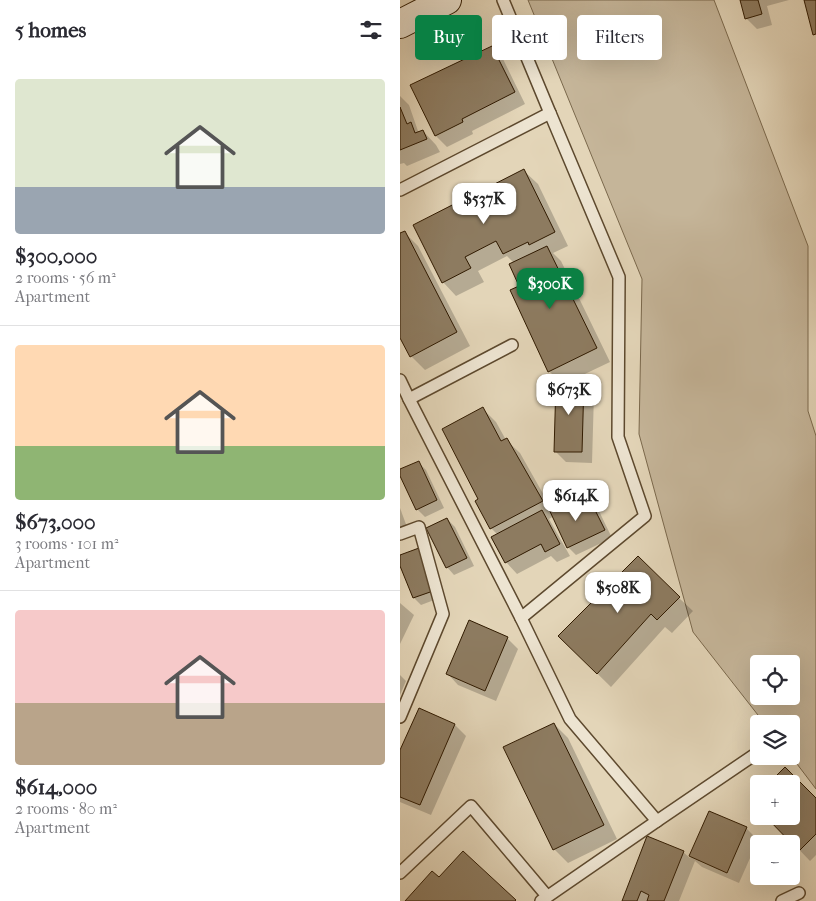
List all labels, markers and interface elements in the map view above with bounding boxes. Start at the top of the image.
chip: Buy [415,15,482,60]
chip: Rent [492,15,567,60]
chip: Filters [577,15,662,60]
icon: filters [357,16,385,44]
text: 5 homes [15,18,86,42]
icon: home [155,112,245,202]
pin: $537K [449,182,519,225]
text: $537K [463,189,505,208]
text: $300,000 [15,244,97,268]
text: 2 rooms · 56 m² [15,268,116,287]
pin: $300K [515,268,585,310]
text: $300K [528,274,572,293]
text: Apartment [15,287,90,306]
pin: $673K [534,374,604,416]
icon: home [155,377,245,467]
text: $673K [547,380,591,399]
pin: $614K [541,480,611,522]
text: $614K [554,486,598,505]
text: $673,000 [15,510,96,534]
text: 3 rooms · 101 m² [15,534,118,553]
text: Apartment [15,553,90,572]
pin: $508K [583,572,653,614]
text: $508K [596,578,640,597]
icon: home [155,642,245,732]
map controls [750,655,800,885]
button: locate [750,655,800,705]
button: layers [750,715,800,765]
text: $614,000 [15,775,97,799]
button: + [750,775,800,825]
text: 2 rooms · 80 m² [15,799,117,818]
text: Apartment [15,818,90,837]
button: − [750,835,800,885]

